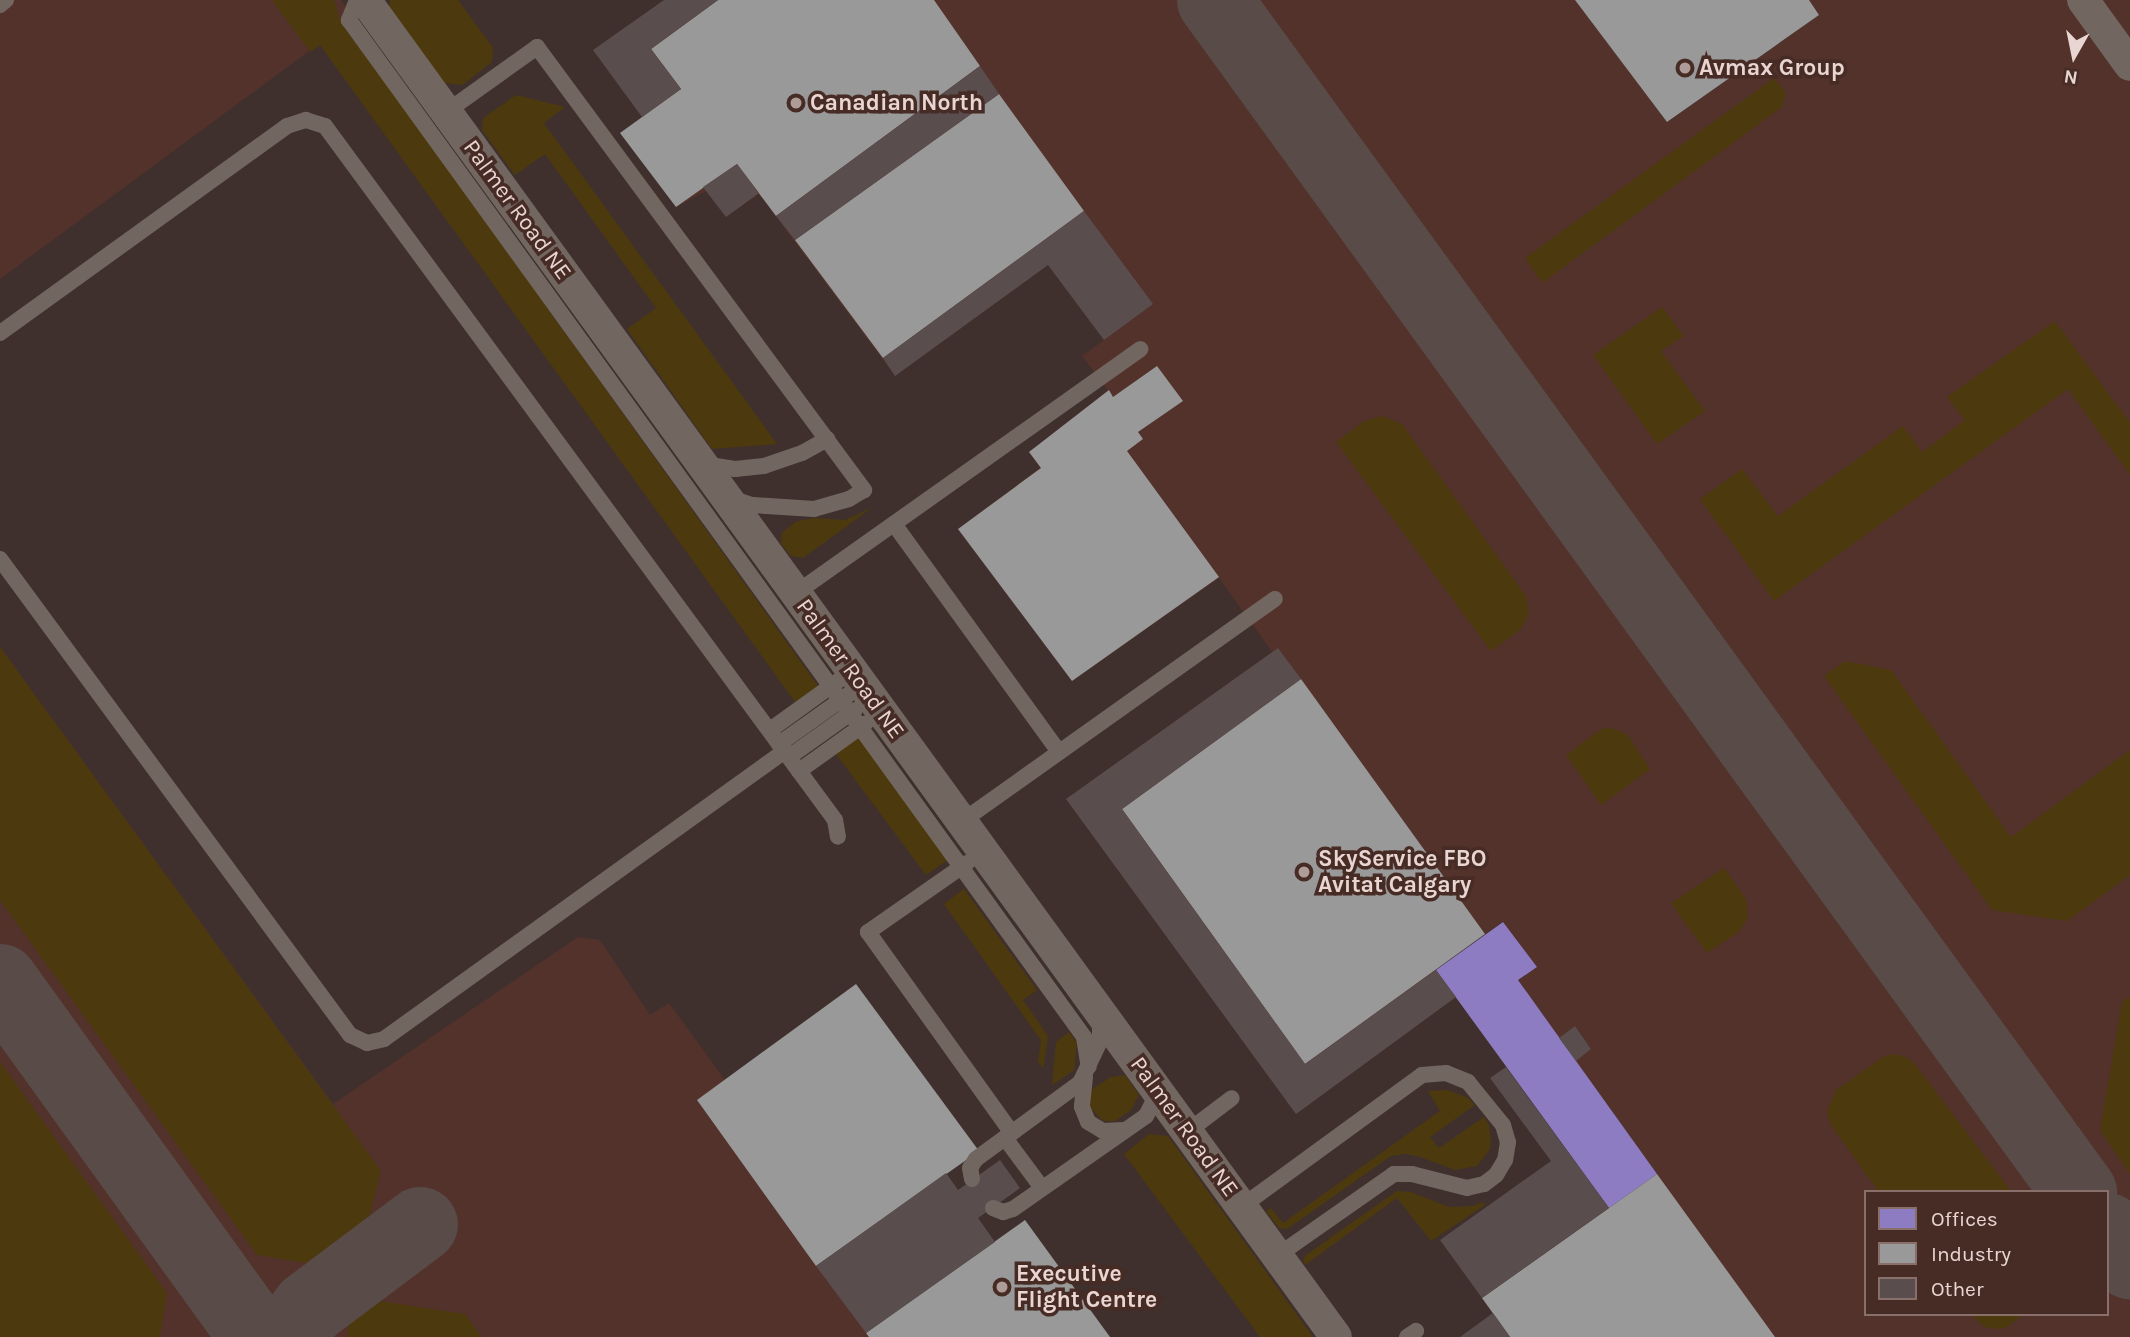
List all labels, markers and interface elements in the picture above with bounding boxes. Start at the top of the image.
north arrow [2039,21,2109,91]
place label: Avmax Group [1699,54,1845,82]
marker: Avmax Group [1677,60,1693,76]
text: N [2062,65,2079,89]
place label: Canadian North [810,89,983,117]
marker: Canadian North [788,95,804,111]
street label: Palmer Road NE [457,135,577,285]
street label: Palmer Road NE [790,594,910,744]
place label: SkyService FBO Avitat Calgary [1318,845,1486,899]
marker: SkyService FBO Avitat Calgary [1296,864,1312,880]
street label: Palmer Road NE [1124,1052,1244,1202]
legend [1864,1190,2109,1316]
text: Offices [1931,1207,1998,1231]
text: Industry [1931,1242,2011,1266]
place label: Executive Flight Centre [1016,1260,1157,1314]
text: Other [1931,1277,1984,1301]
marker: Executive Flight Centre [994,1279,1010,1295]

